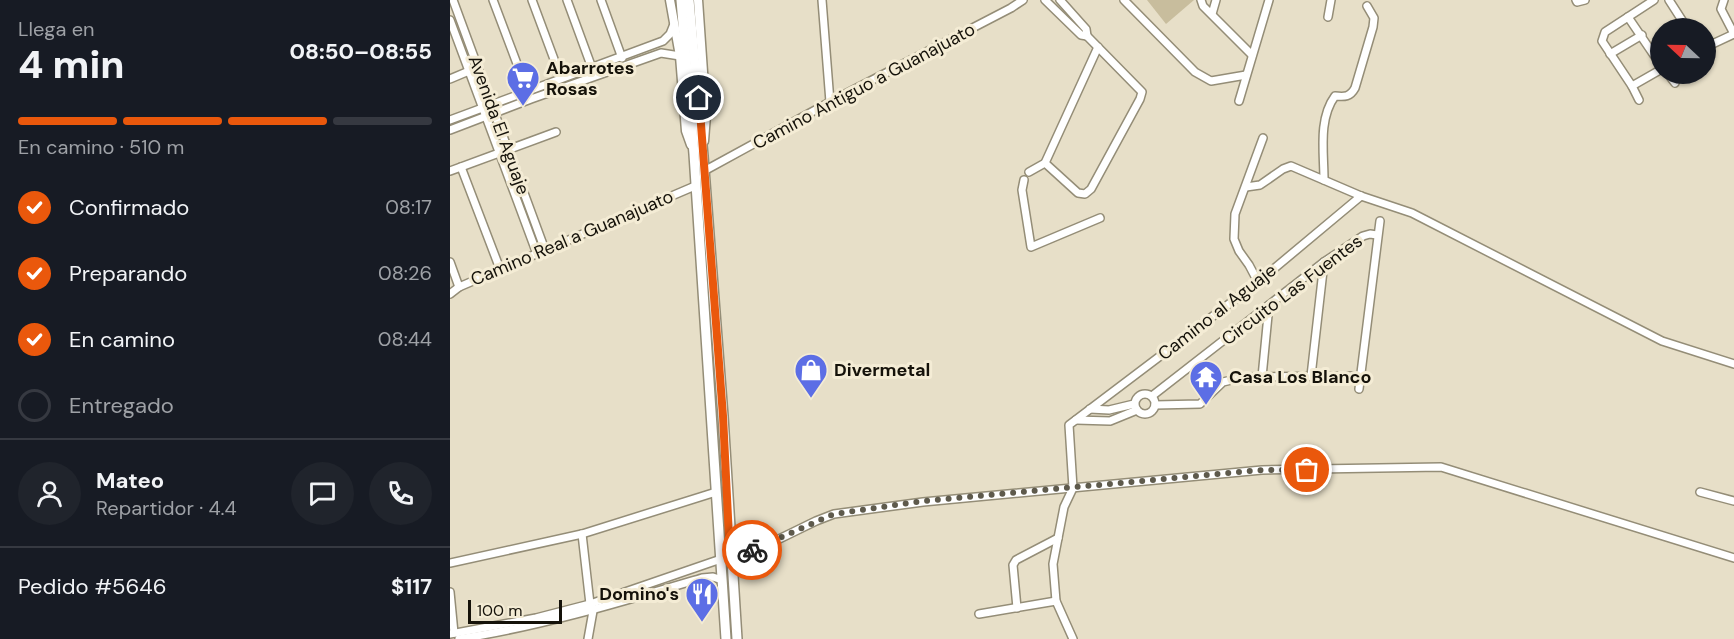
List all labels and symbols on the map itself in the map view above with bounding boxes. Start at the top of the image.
street label: Camino Antiguo a Guanajuato [749,17,979,155]
north arrow [1650,18,1716,84]
street label: Avenida El Aguaje [463,52,535,198]
place label: Abarrotes Rosas [546,56,634,101]
supermarket icon: Abarrotes Rosas [505,60,541,107]
pin [673,72,724,123]
street label: Camino Real a Guanajuato [467,184,677,292]
street label: Circuito Las Fuentes [1217,229,1367,351]
street label: Camino al Aguaje [1153,258,1281,366]
shop icon: Divermetal [793,352,829,399]
place label: Divermetal [834,358,930,382]
temple icon: Casa Los Blanco [1188,359,1224,406]
place label: Casa Los Blanco [1229,365,1371,389]
pin [1281,444,1332,495]
courier [722,520,782,580]
restaurant icon: Domino's [684,576,720,623]
place label: Domino's [599,582,679,606]
scale bar [468,597,562,624]

